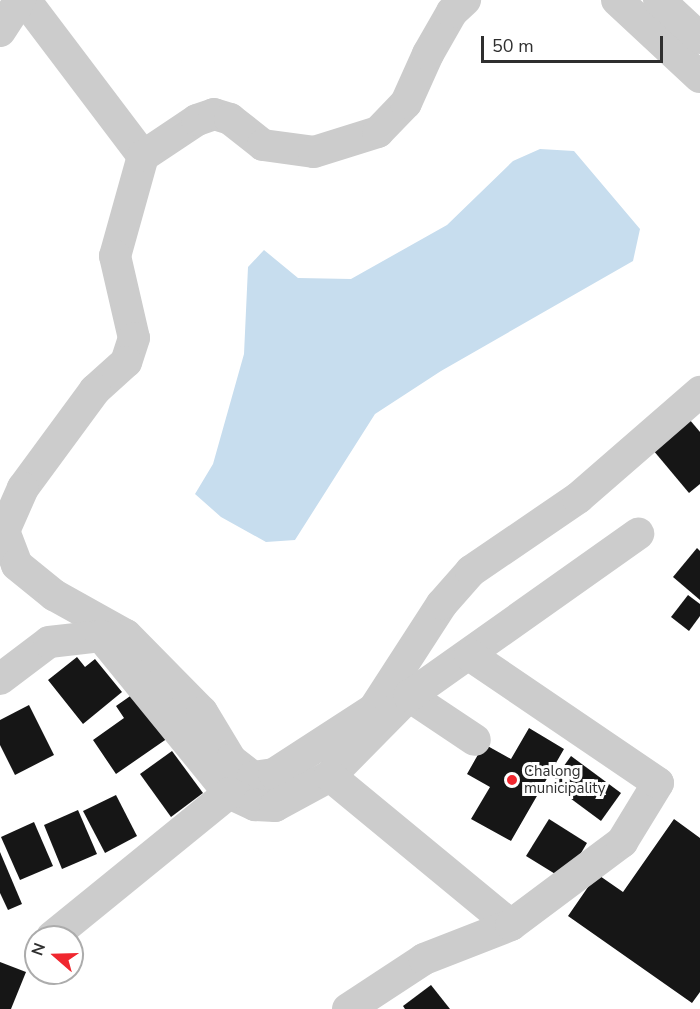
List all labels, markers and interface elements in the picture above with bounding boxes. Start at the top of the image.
scale bar [484,24,666,62]
text: 50 m [492,34,534,58]
place label: Chalong municipality [524,762,605,797]
marker: Chalong municipality [505,773,519,787]
north arrow [24,925,84,985]
text: N [27,940,51,959]

